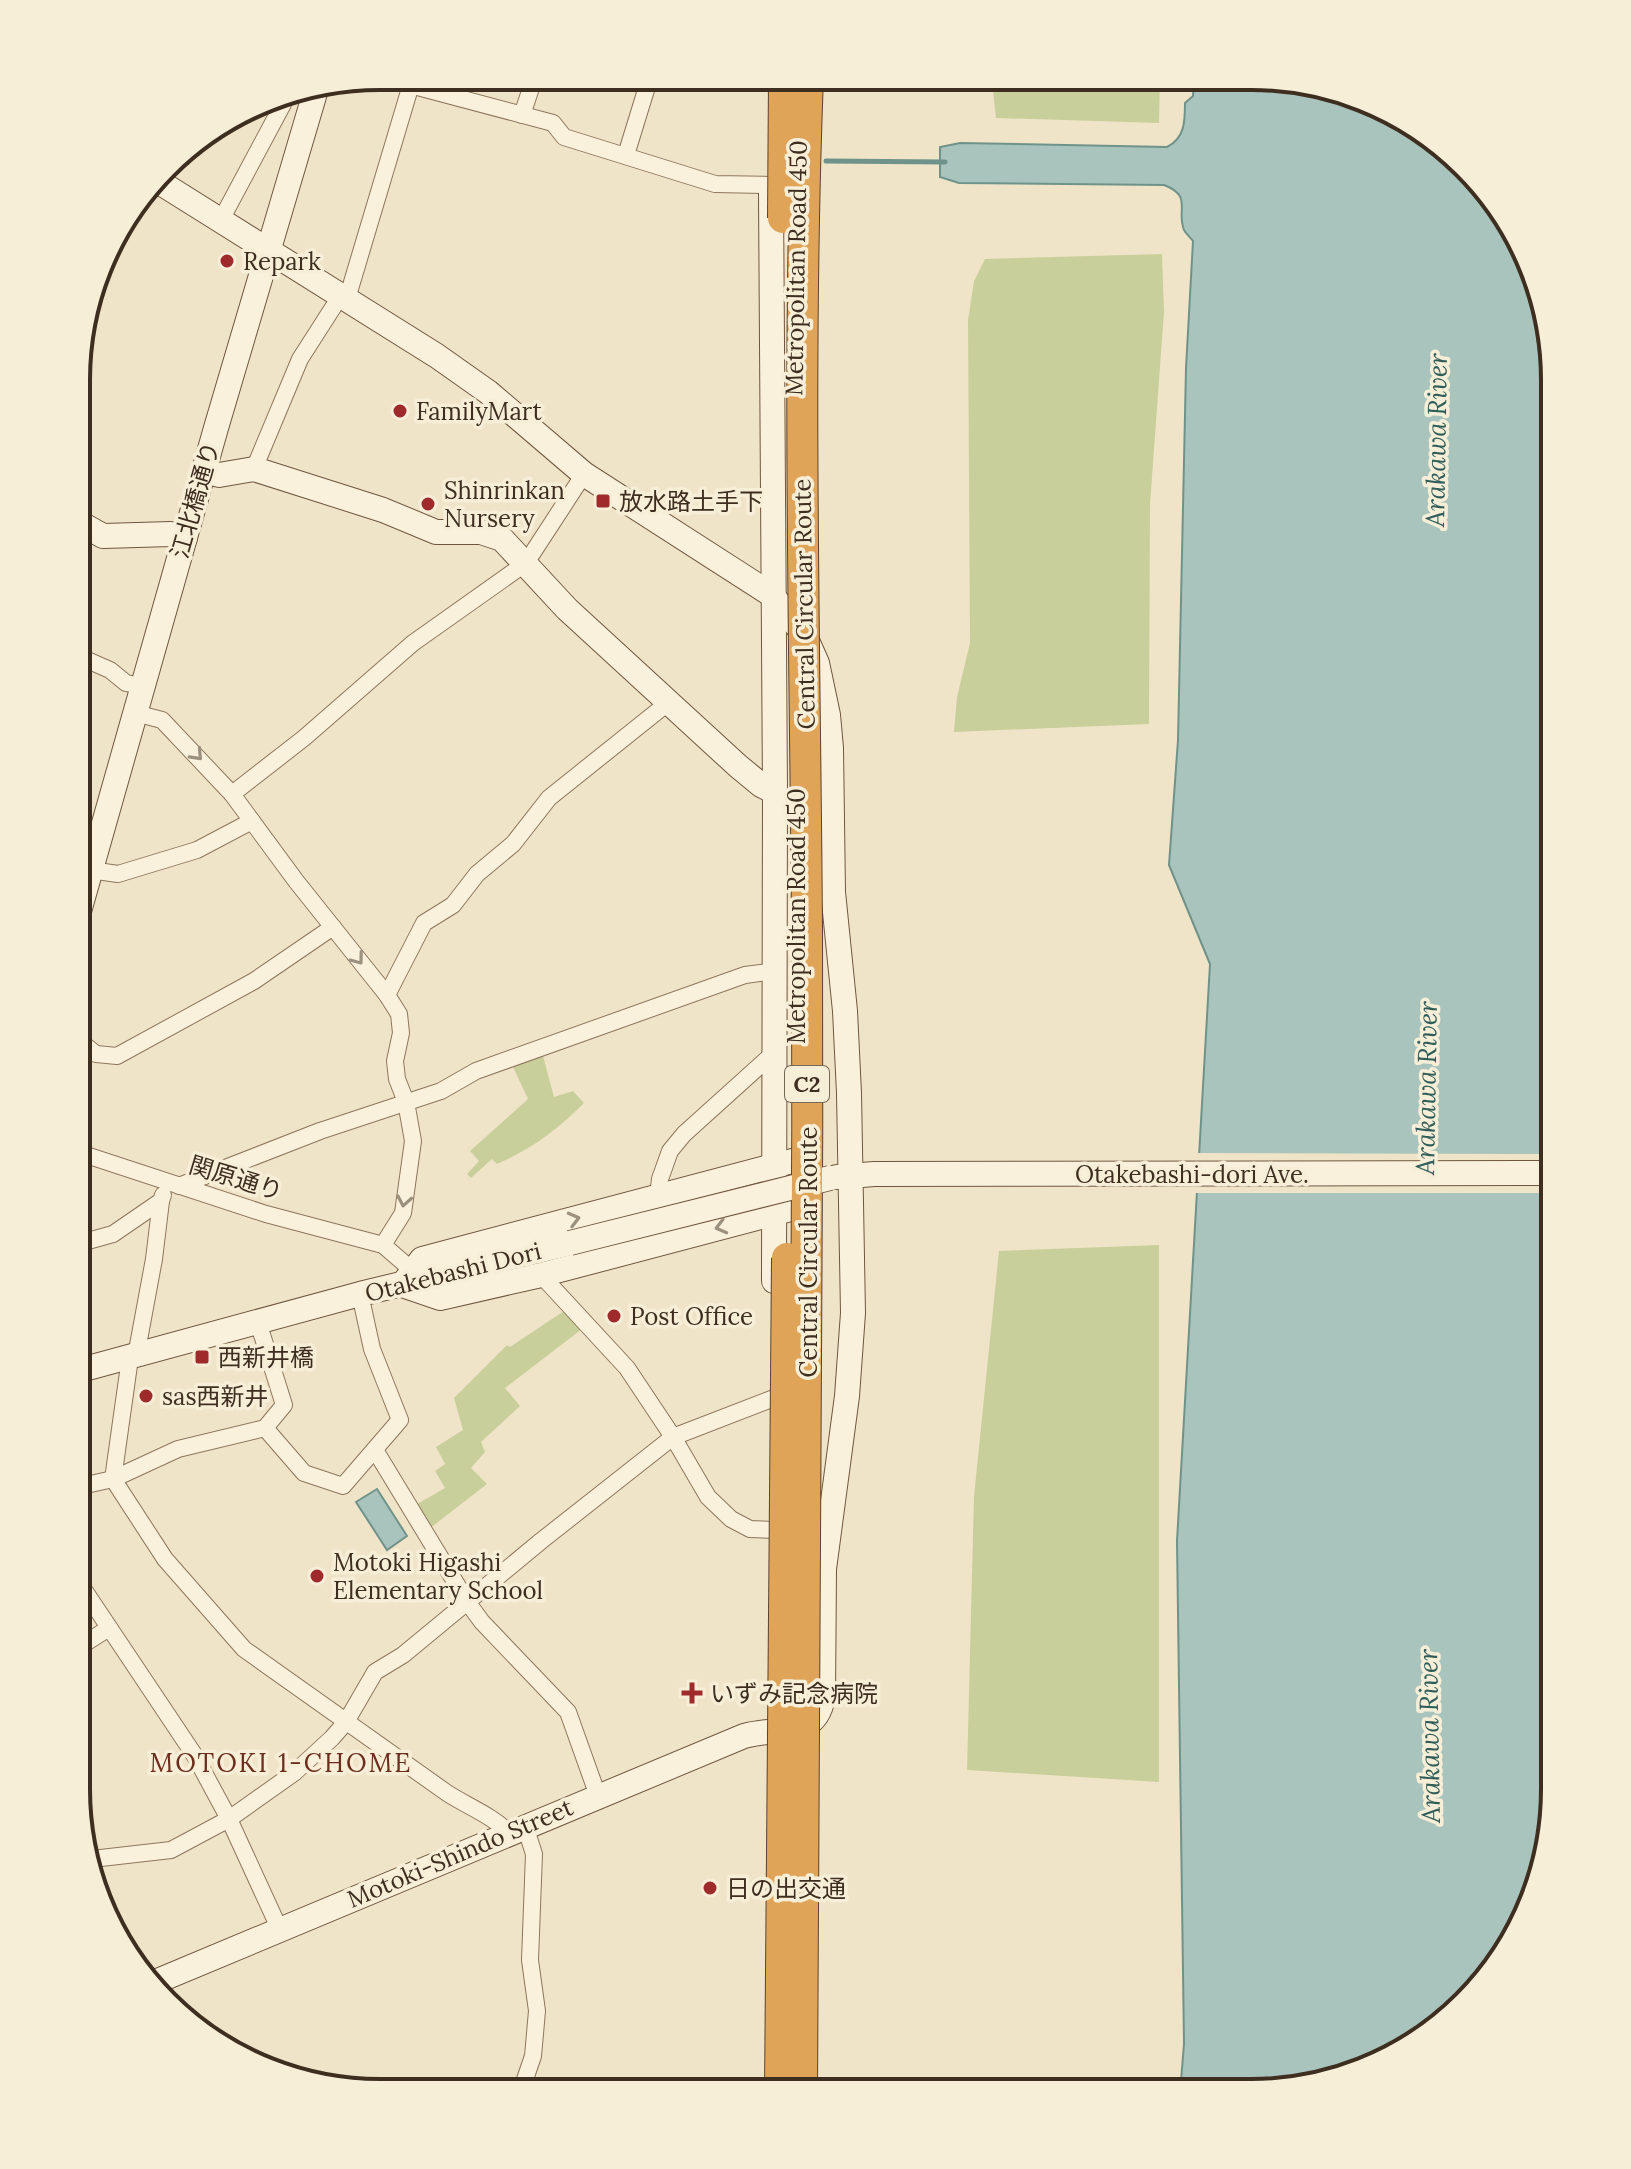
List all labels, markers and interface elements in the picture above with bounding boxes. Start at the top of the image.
street label: Metropolitan Road 450 [778,140,814,396]
place label: Repark [243,246,321,277]
marker: Repark [218,252,236,270]
water label: Arakawa River [1418,352,1454,528]
place label: FamilyMart [416,396,542,427]
marker: FamilyMart [391,402,409,420]
street label: 江北橋通り [164,438,226,562]
place label: Shinrinkan Nursery [444,475,565,534]
street label: Central Circular Route [786,478,822,730]
place label: 放水路土手下 [619,486,763,517]
marker: 放水路土手下 [594,492,612,510]
marker: Shinrinkan Nursery [419,495,437,513]
one-way arrow [187,746,201,761]
street label: Metropolitan Road 450 [781,788,812,1044]
one-way arrow [349,950,363,965]
water label: Arakawa River [1408,1000,1444,1176]
road number: C2 [785,1066,829,1102]
street label: Central Circular Route [793,1127,824,1377]
street label: 関原通り [186,1149,286,1207]
street label: Otakebashi-dori Ave. [1075,1159,1309,1190]
one-way arrow [396,1195,413,1208]
one-way arrow [566,1211,580,1228]
one-way arrow [715,1217,729,1234]
street label: Otakebashi Dori [362,1235,544,1309]
place label: Post Office [630,1301,753,1332]
marker: Post Office [605,1307,623,1325]
place label: 西新井橋 [218,1342,314,1373]
marker: 西新井橋 [193,1348,211,1366]
place label: sas西新井 [162,1381,269,1412]
marker: sas西新井 [137,1387,155,1405]
place label: Motoki Higashi Elementary School [333,1547,543,1606]
marker: Motoki Higashi Elementary School [308,1567,326,1585]
water label: Arakawa River [1411,1648,1447,1824]
place label: いずみ記念病院 [710,1678,878,1709]
marker: いずみ記念病院 [681,1682,703,1704]
district label: MOTOKI 1-CHOME [149,1746,413,1779]
street label: Motoki-Shindo Street [342,1791,578,1915]
place label: 日の出交通 [726,1873,846,1904]
marker: 日の出交通 [701,1879,719,1897]

